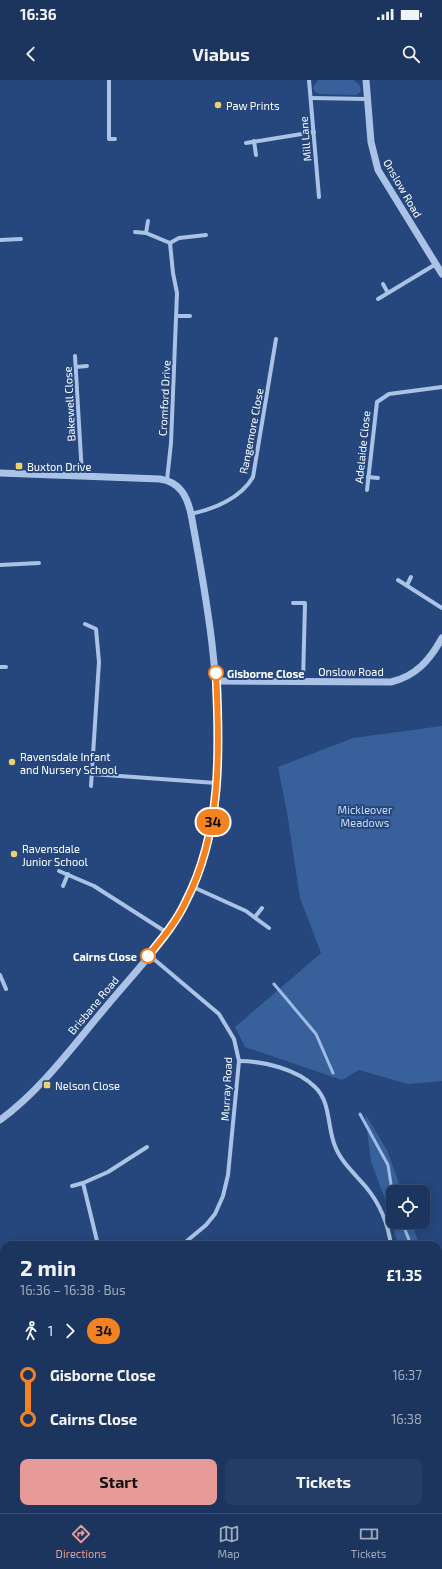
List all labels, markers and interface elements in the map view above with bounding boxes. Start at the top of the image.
text: 16:36 [20,5,57,23]
icon: back [20,43,42,65]
text: Viabus [192,43,250,65]
icon: search [400,43,422,65]
place label: Paw Prints [226,99,280,112]
marker: Paw Prints [213,100,223,110]
street label: Mill Lane [297,116,313,162]
street label: Onslow Road [381,156,425,220]
street label: Cromford Drive [156,360,172,436]
street label: Bakewell Close [61,366,77,442]
street label: Rangemore Close [236,387,266,475]
street label: Adelaide Close [352,410,372,484]
place label: Buxton Drive [27,460,91,473]
marker: Buxton Drive [14,461,24,471]
marker: Gisborne Close [208,665,224,681]
street label: Onslow Road [318,665,384,678]
place label: Gisborne Close [227,667,305,680]
place label: Ravensdale Infant and Nursery School [20,750,118,776]
marker: Ravensdale Infant and Nursery School [7,757,17,767]
park label: Mickleover Meadows [338,803,393,829]
line badge: 34 [195,809,231,835]
text: 34 [205,813,221,830]
place label: Ravensdale Junior School [22,842,88,868]
marker: Ravensdale Junior School [9,849,19,859]
marker: Cairns Close [140,948,156,964]
place label: Cairns Close [73,950,137,963]
street label: Brisbane Road [65,973,121,1037]
street label: Murray Road [218,1057,234,1121]
place label: Nelson Close [55,1079,120,1092]
marker: Nelson Close [42,1080,52,1090]
map controls [386,1185,430,1229]
button: locate [386,1185,430,1229]
text: 2 min [20,1254,76,1280]
text: £1.35 [386,1266,422,1284]
text: 16:36 – 16:38 · Bus [20,1282,126,1298]
icon: walk [20,1320,42,1342]
icon: forward [59,1320,81,1342]
text: 34 [95,1322,112,1339]
text: 1 [48,1323,53,1339]
text: Gisborne Close [50,1366,156,1384]
text: 16:37 [392,1367,422,1383]
text: Cairns Close [50,1410,137,1428]
text: 16:38 [391,1411,422,1427]
button: Start [20,1459,217,1505]
button: Tickets [225,1459,422,1505]
tab: Directions [56,1523,106,1560]
tab: Map [218,1523,240,1560]
tab: Tickets [351,1523,386,1560]

